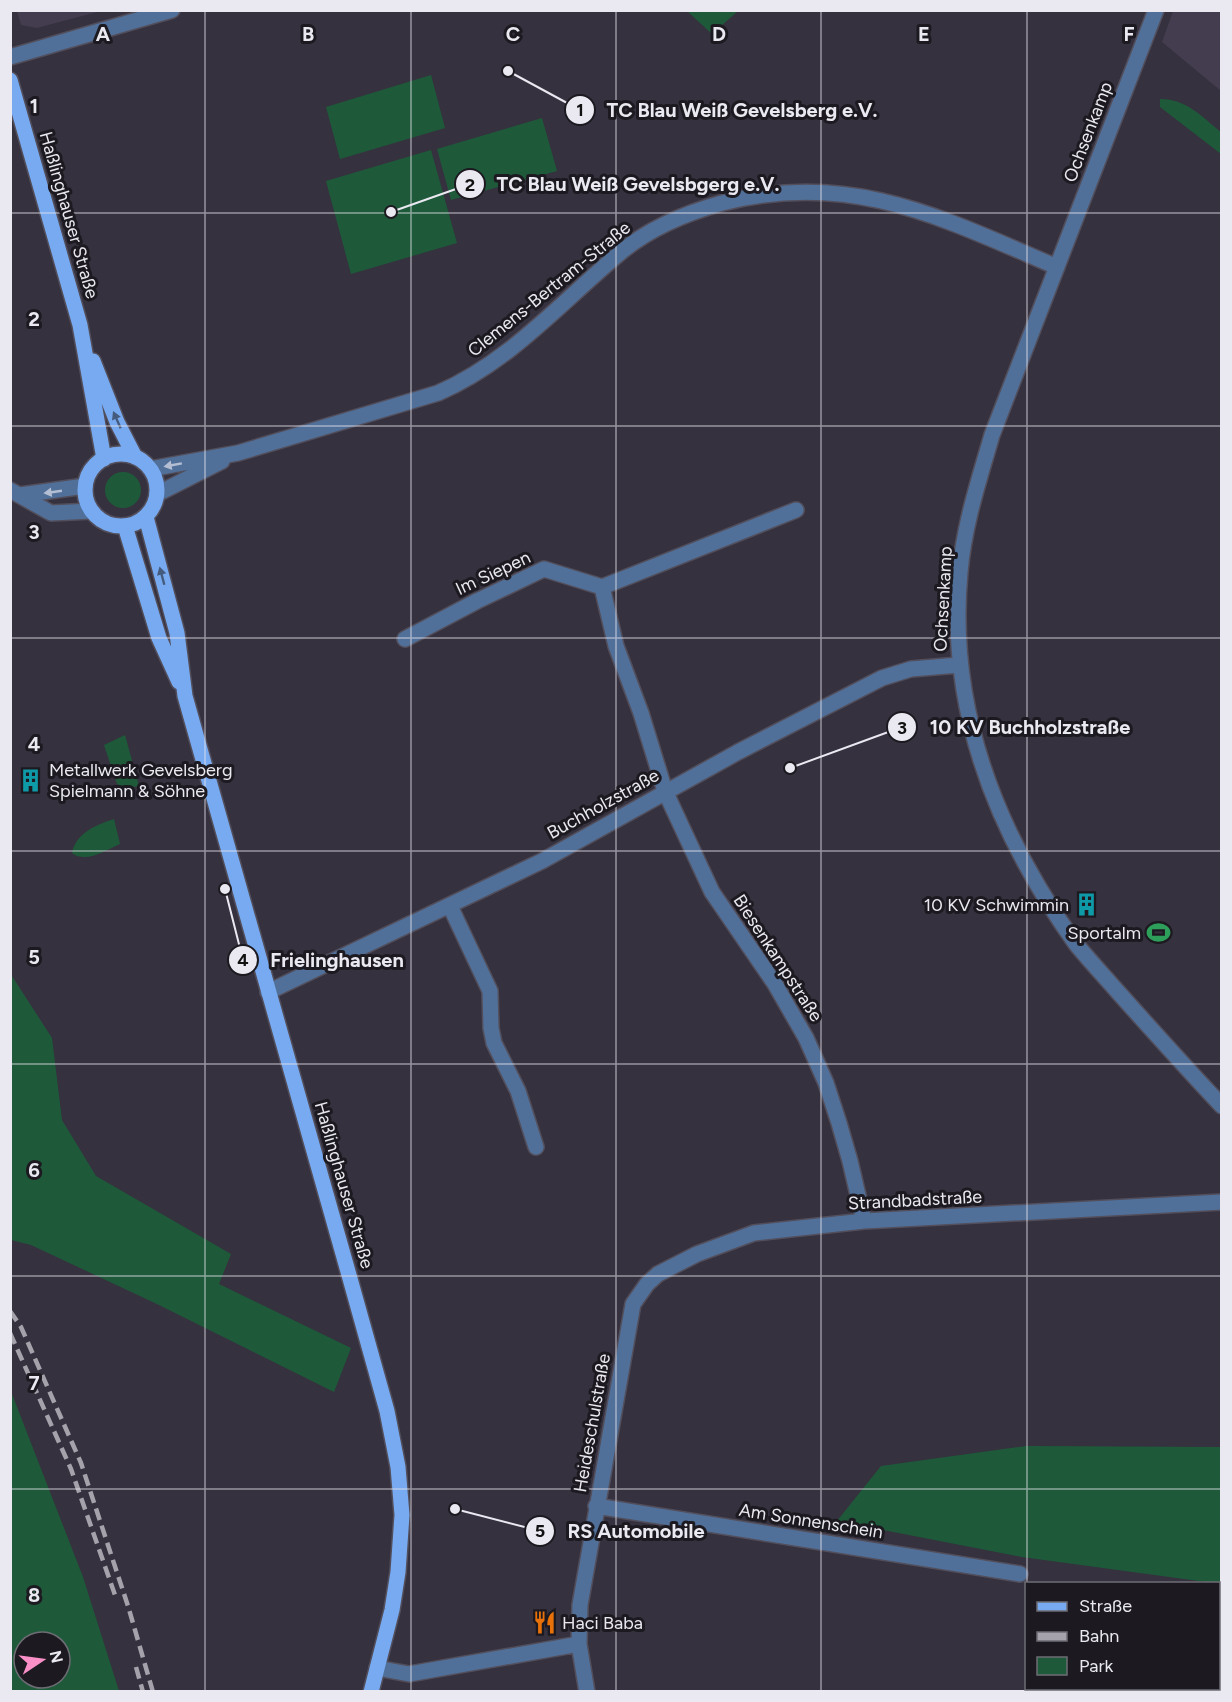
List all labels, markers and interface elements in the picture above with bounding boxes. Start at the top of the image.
text: A [96,22,111,46]
text: B [302,22,314,46]
text: C [506,22,520,46]
text: D [712,22,726,46]
text: E [918,22,930,46]
text: F [1123,22,1135,46]
street label: Ochsenkamp [1059,79,1117,185]
callout: TC Blau Weiß Gevelsberg e.V. [565,91,890,129]
text: 1 [30,94,38,118]
text: TC Blau Weiß Gevelsberg e.V. [607,98,878,122]
text: 1 [576,99,584,121]
street label: Haßlinghauser Straße [35,129,103,301]
callout: TC Blau Weiß Gevelsbgerg e.V. [455,165,792,203]
text: TC Blau Weiß Gevelsbgerg e.V. [497,172,780,196]
text: 2 [465,174,475,196]
street label: Clemens-Bertram-Straße [463,217,635,361]
text: 2 [28,307,40,331]
one-way arrow [112,411,122,429]
one-way arrow [164,461,183,470]
one-way arrow [43,487,62,496]
text: 3 [28,520,40,544]
street label: Im Siepen [452,546,534,600]
street label: Ochsenkamp [929,546,957,652]
one-way arrow [156,567,166,585]
callout: 10 KV Buchholzstraße [887,708,1142,746]
text: 10 KV Buchholzstraße [930,715,1130,739]
text: 3 [897,717,907,739]
text: 4 [28,732,41,756]
place label: Metallwerk Gevelsberg Spielmann & Söhne [49,759,233,802]
street label: Buchholzstraße [543,764,663,844]
building icon: Metallwerk Gevelsberg Spielmann & Söhne [18,767,44,793]
street label: Biesenkampstraße [729,890,827,1026]
building icon: 10 KV Schwimmin [1074,892,1100,918]
place label: 10 KV Schwimmin [924,894,1069,916]
sports icon: Sportalm [1146,920,1172,946]
place label: Sportalm [1068,922,1141,944]
callout: Frielinghausen [228,941,416,979]
text: 5 [28,945,40,969]
text: Frielinghausen [270,948,404,972]
text: 4 [237,949,249,971]
street label: Haßlinghauser Straße [310,1099,378,1271]
text: 6 [28,1158,40,1182]
street label: Strandbadstraße [847,1185,983,1215]
street label: Heideschulstraße [569,1352,615,1494]
text: 7 [28,1371,40,1395]
street label: Am Sonnenschein [737,1499,885,1543]
callout: RS Automobile [525,1512,716,1550]
text: RS Automobile [567,1519,705,1543]
text: 5 [535,1520,545,1542]
legend [1025,1582,1220,1690]
text: 8 [28,1583,40,1607]
text: Straße [1079,1595,1132,1617]
restaurant icon: Haci Baba [531,1610,557,1636]
place label: Haci Baba [562,1612,643,1634]
text: Bahn [1079,1625,1119,1647]
north arrow [12,1630,72,1690]
text: N [45,1649,67,1665]
text: Park [1079,1655,1114,1677]

